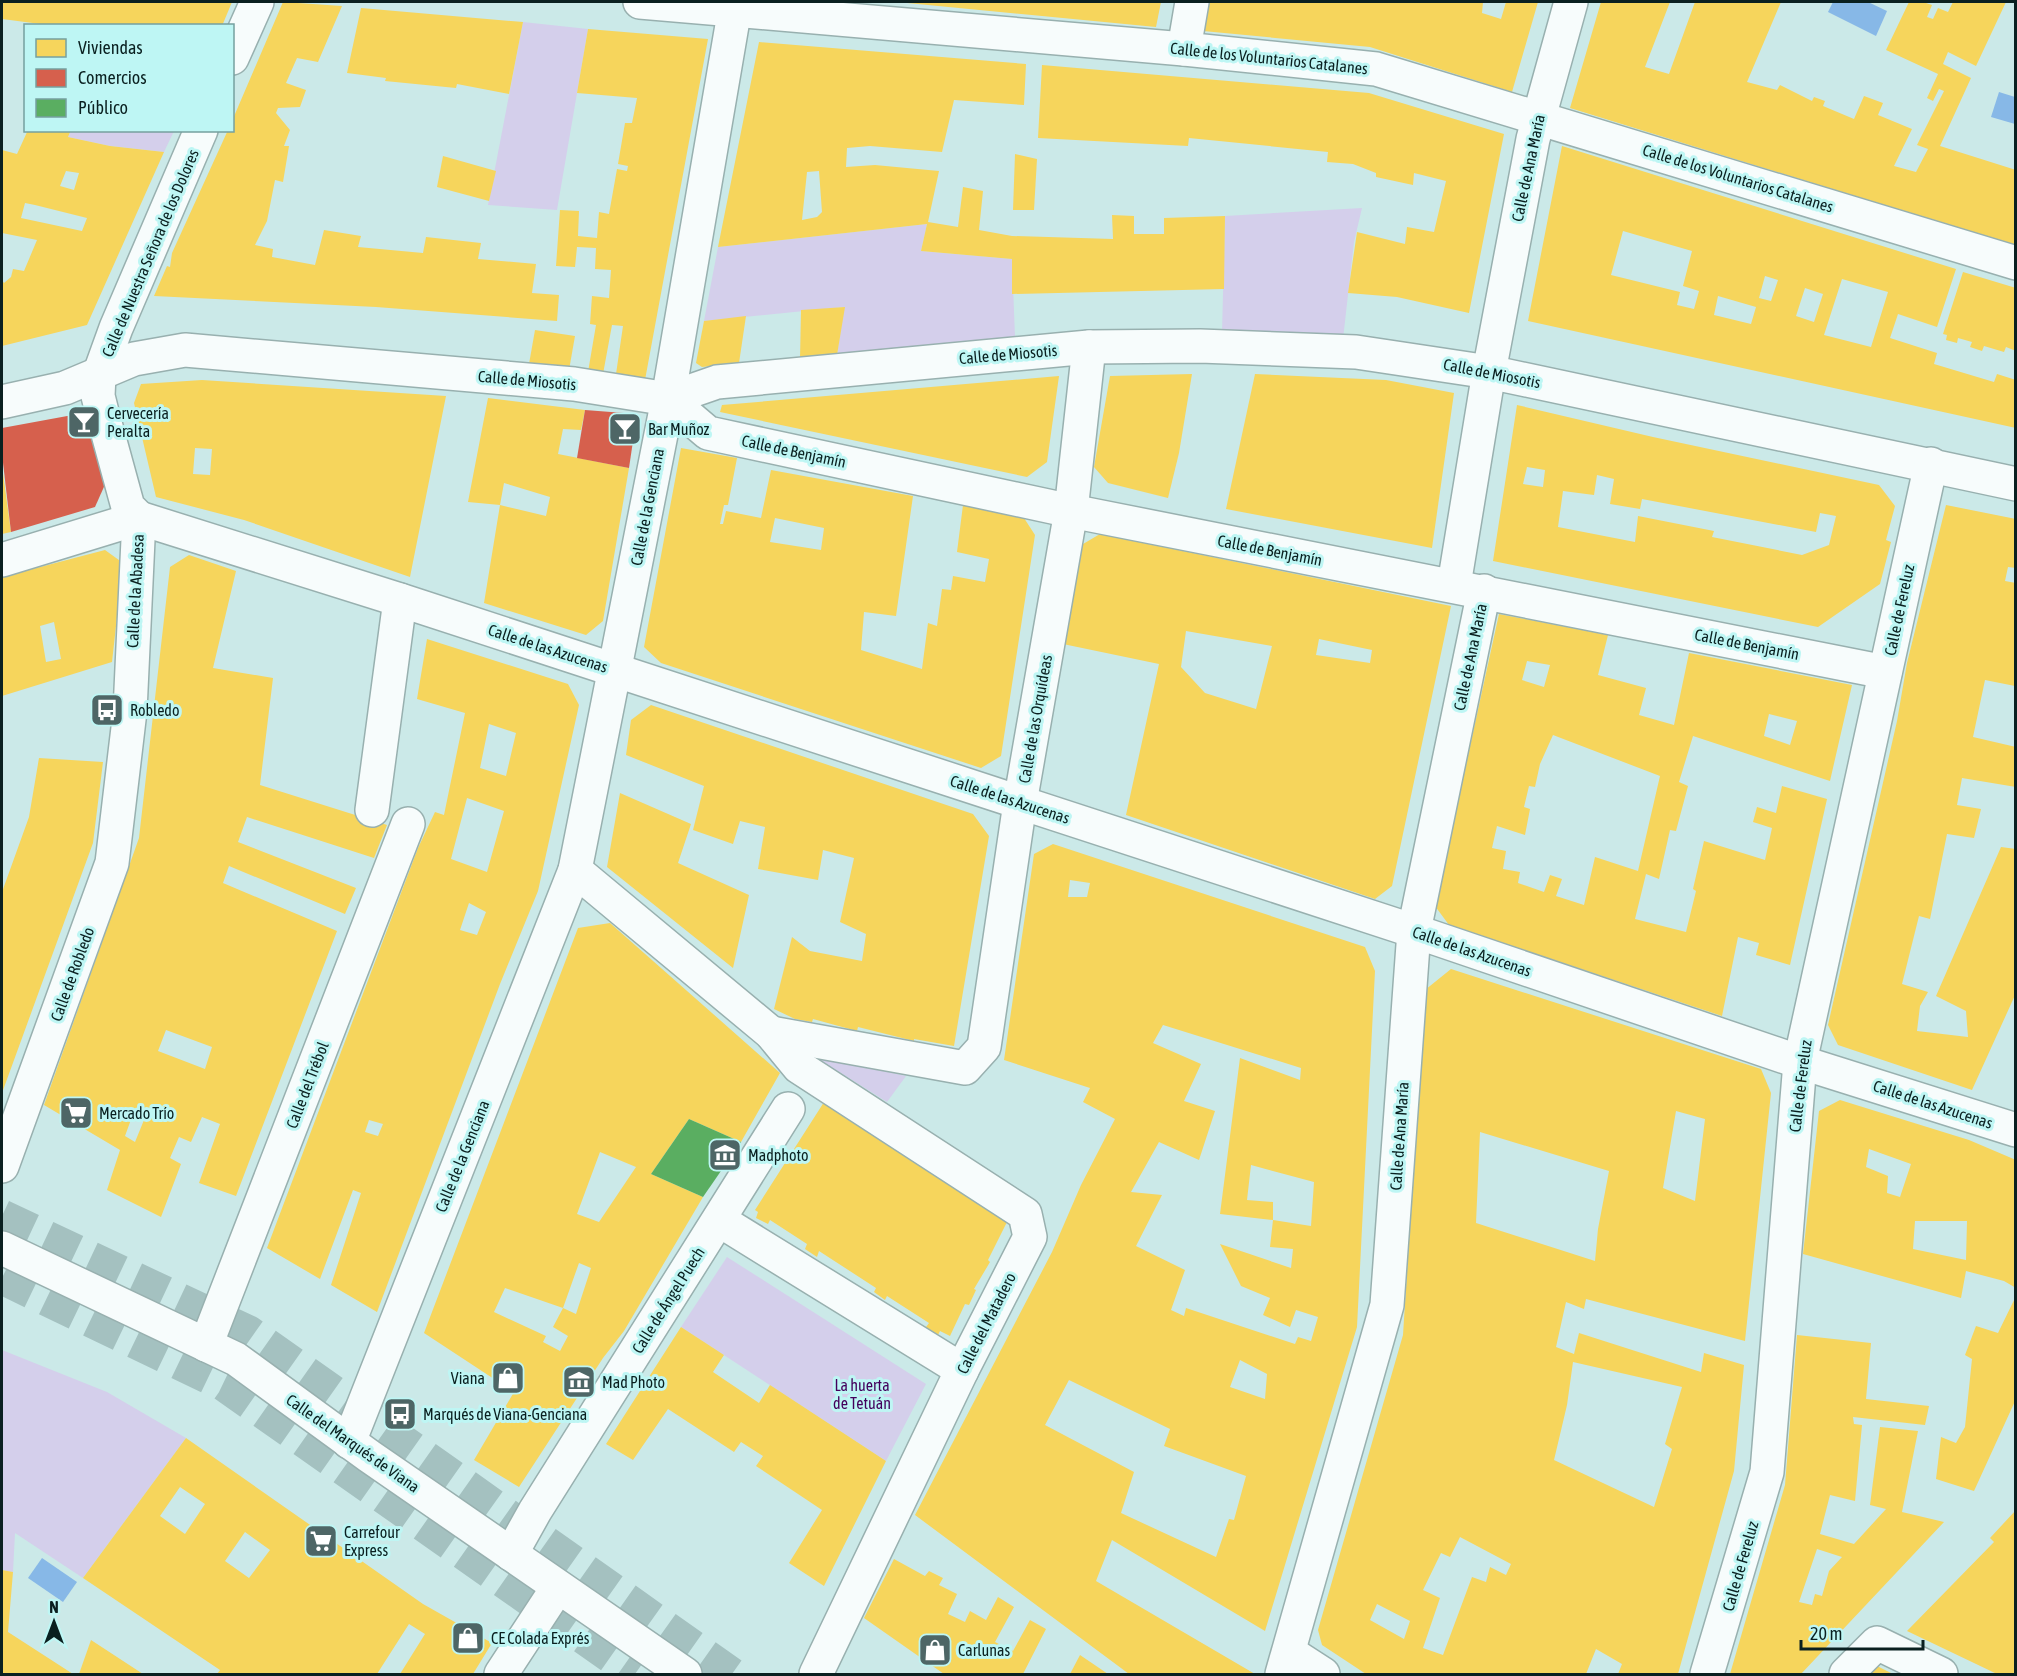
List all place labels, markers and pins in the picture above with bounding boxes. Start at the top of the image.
bar icon: Cervecería Peralta [66,404,102,440]
place label: Cervecería Peralta [107,404,169,440]
bar icon: Bar Muñoz [607,411,643,447]
place label: Bar Muñoz [648,420,710,438]
bus stop icon: Robledo [89,692,125,728]
place label: Robledo [130,701,179,719]
supermarket icon: Mercado Trío [58,1095,94,1131]
place label: Mercado Trío [99,1104,174,1122]
museum icon: Madphoto [707,1137,743,1173]
place label: Madphoto [748,1146,809,1165]
shop icon: Viana [490,1360,526,1396]
museum icon: Mad Photo [561,1364,597,1400]
place label: Viana [451,1369,485,1387]
place label: Mad Photo [602,1373,665,1391]
bus stop icon: Marqués de Viana-Genciana [382,1396,418,1432]
place label: Marqués de Viana-Genciana [423,1405,587,1424]
supermarket icon: Carrefour Express [303,1523,339,1559]
place label: Carrefour Express [344,1523,400,1560]
shop icon: CE Colada Exprés [450,1620,486,1656]
place label: CE Colada Exprés [491,1629,590,1648]
shop icon: Carlunas [917,1632,953,1668]
place label: Carlunas [958,1641,1011,1659]

